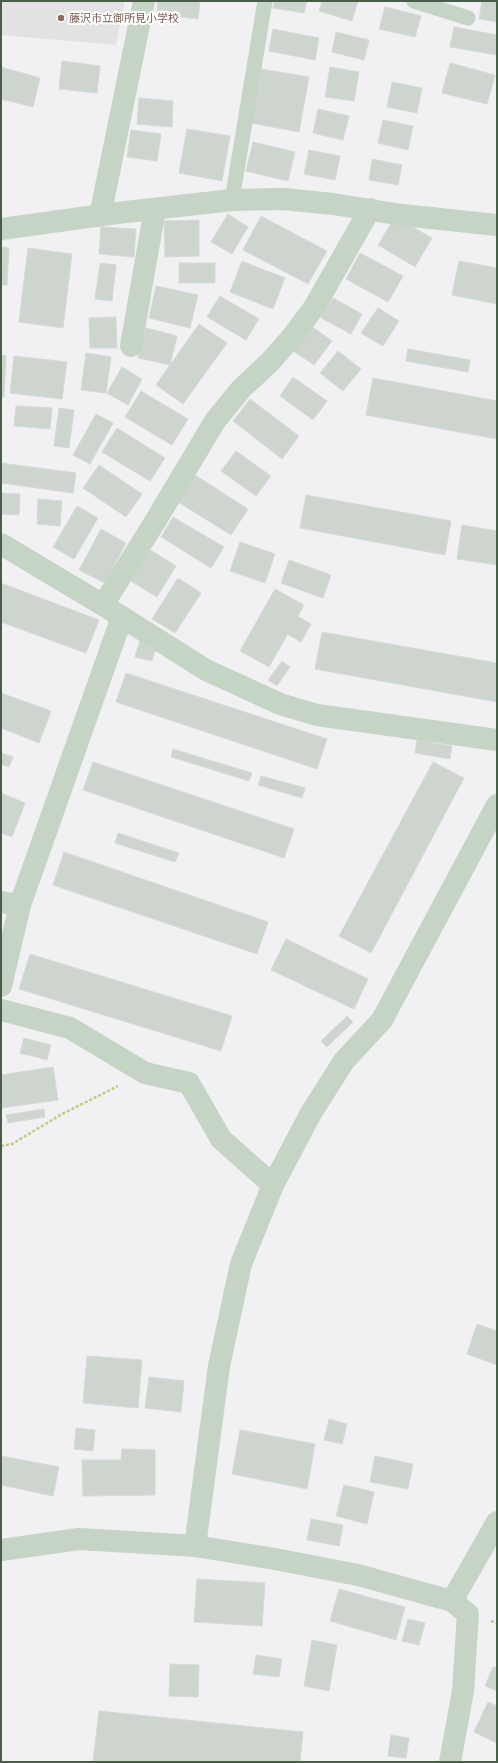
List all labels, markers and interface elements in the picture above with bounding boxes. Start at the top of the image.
place label: 藤沢市立御所見小学校 [69,11,179,25]
marker: 藤沢市立御所見小学校 [56,13,66,23]

